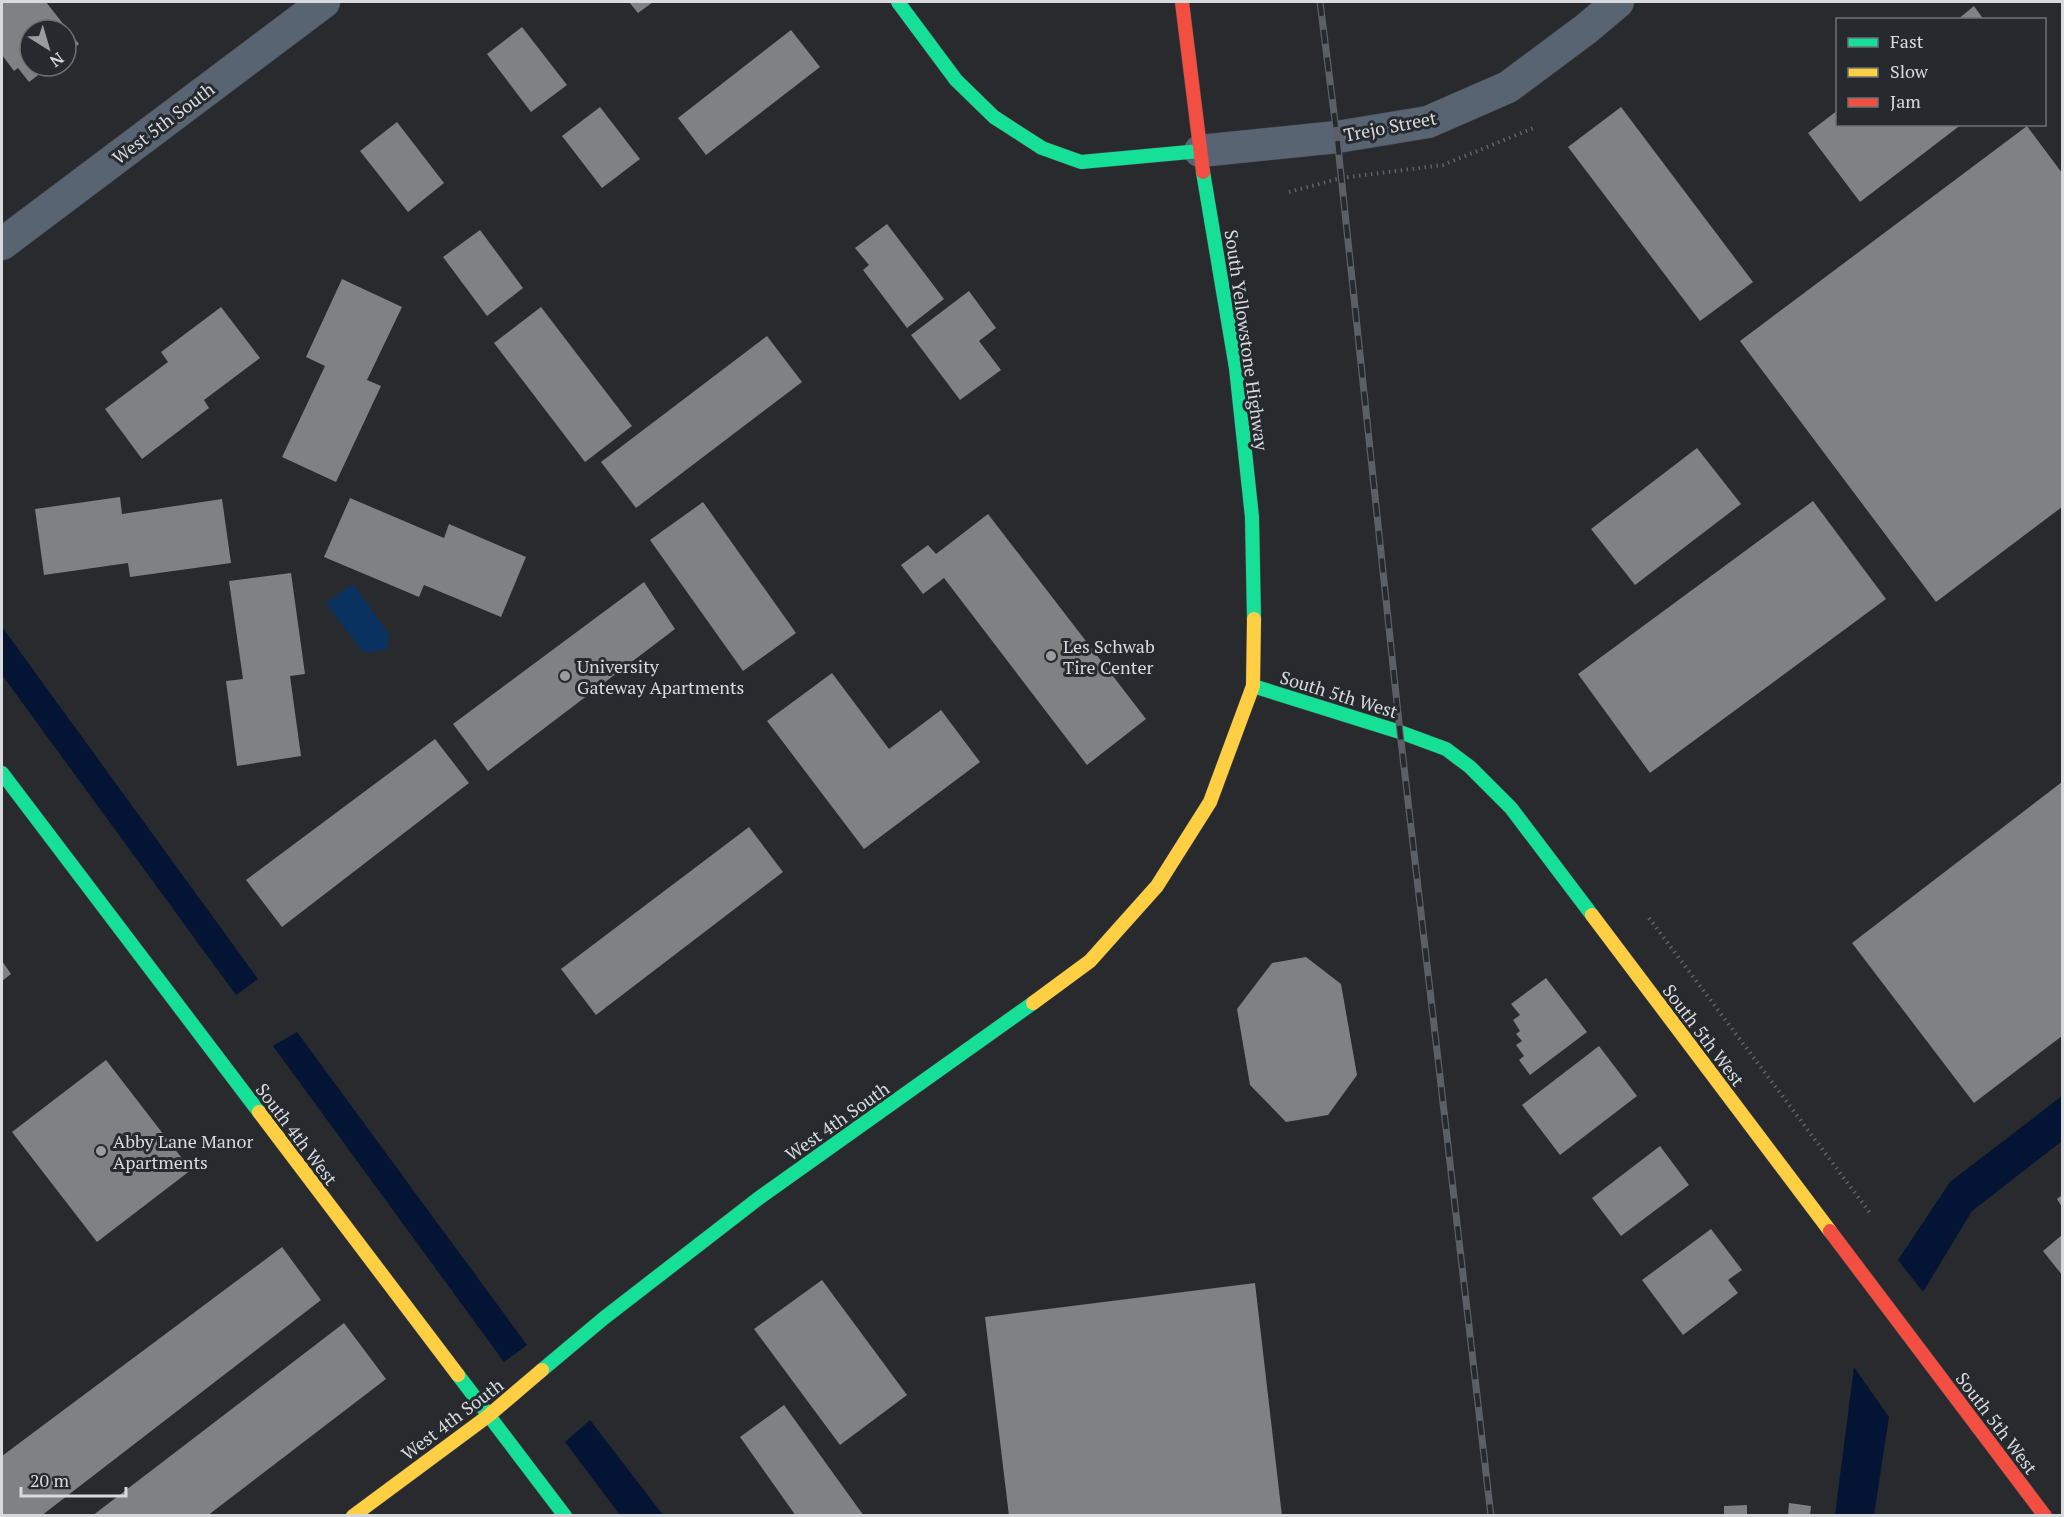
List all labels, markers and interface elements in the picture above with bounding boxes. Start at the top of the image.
north arrow [18,18,78,78]
legend [1836,18,2046,126]
text: Fast [1890,29,1924,53]
text: N [46,48,68,72]
text: Slow [1890,59,1929,83]
street label: West 5th South [107,76,219,169]
text: Jam [1890,89,1921,113]
street label: Trejo Street [1342,105,1439,147]
street label: South Yellowstone Highway [1220,228,1275,453]
place label: Les Schwab Tire Center [1063,634,1155,679]
marker: Les Schwab Tire Center [1044,649,1058,663]
place label: University Gateway Apartments [577,654,744,699]
street label: South 5th West [1277,665,1401,723]
marker: University Gateway Apartments [558,669,572,683]
street label: South 5th West [1658,979,1750,1091]
street label: West 4th South [780,1076,894,1166]
street label: South 4th West [251,1078,343,1190]
place label: Abby Lane Manor Apartments [113,1129,253,1174]
marker: Abby Lane Manor Apartments [94,1144,108,1158]
street label: South 5th West [1951,1367,2043,1479]
street label: West 4th South [396,1372,508,1465]
scale bar [21,1460,126,1498]
text: 20 m [30,1468,70,1492]

